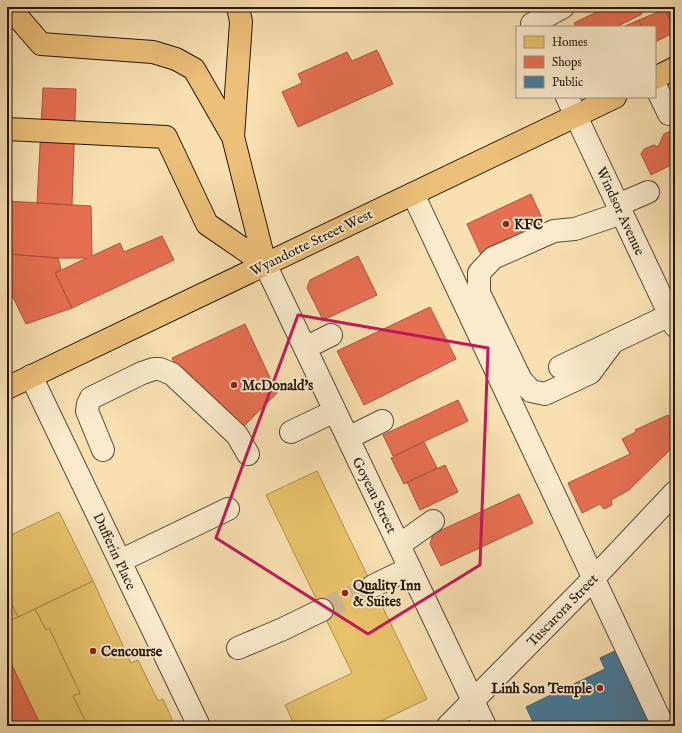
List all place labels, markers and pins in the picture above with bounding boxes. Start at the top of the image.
place label: KFC [514,216,543,234]
marker: KFC [501,219,511,229]
place label: McDonald's [242,377,313,395]
marker: McDonald's [229,380,239,390]
place label: Quality Inn & Suites [353,577,422,611]
marker: Quality Inn & Suites [340,588,350,598]
place label: Cencourse [101,643,163,661]
marker: Cencourse [88,646,98,656]
place label: Linh Son Temple [491,680,593,698]
marker: Linh Son Temple [595,683,605,693]

